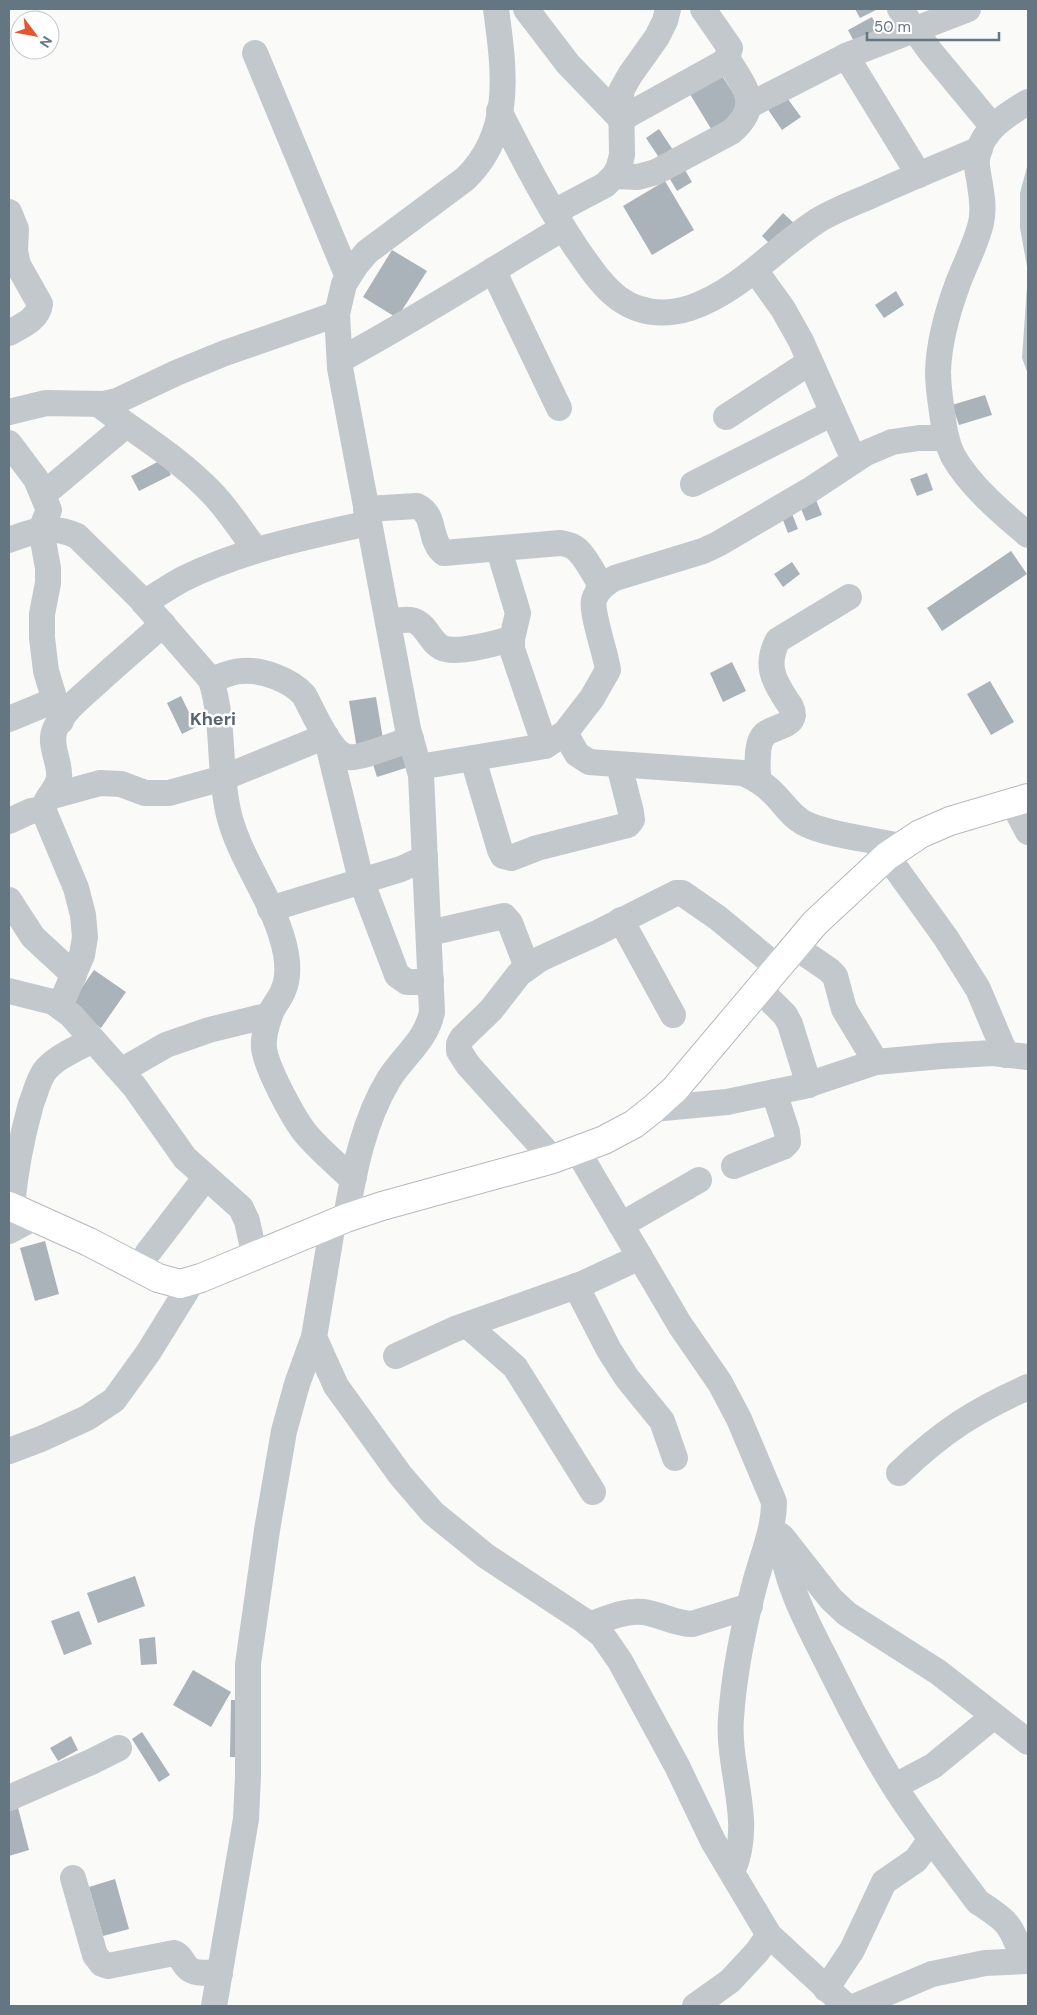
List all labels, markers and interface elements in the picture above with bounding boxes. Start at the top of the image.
north arrow [10,10,60,60]
scale bar [867,10,1000,42]
text: 50 m [874,17,911,37]
text: N [36,33,56,51]
district label: Kheri [190,707,236,731]

